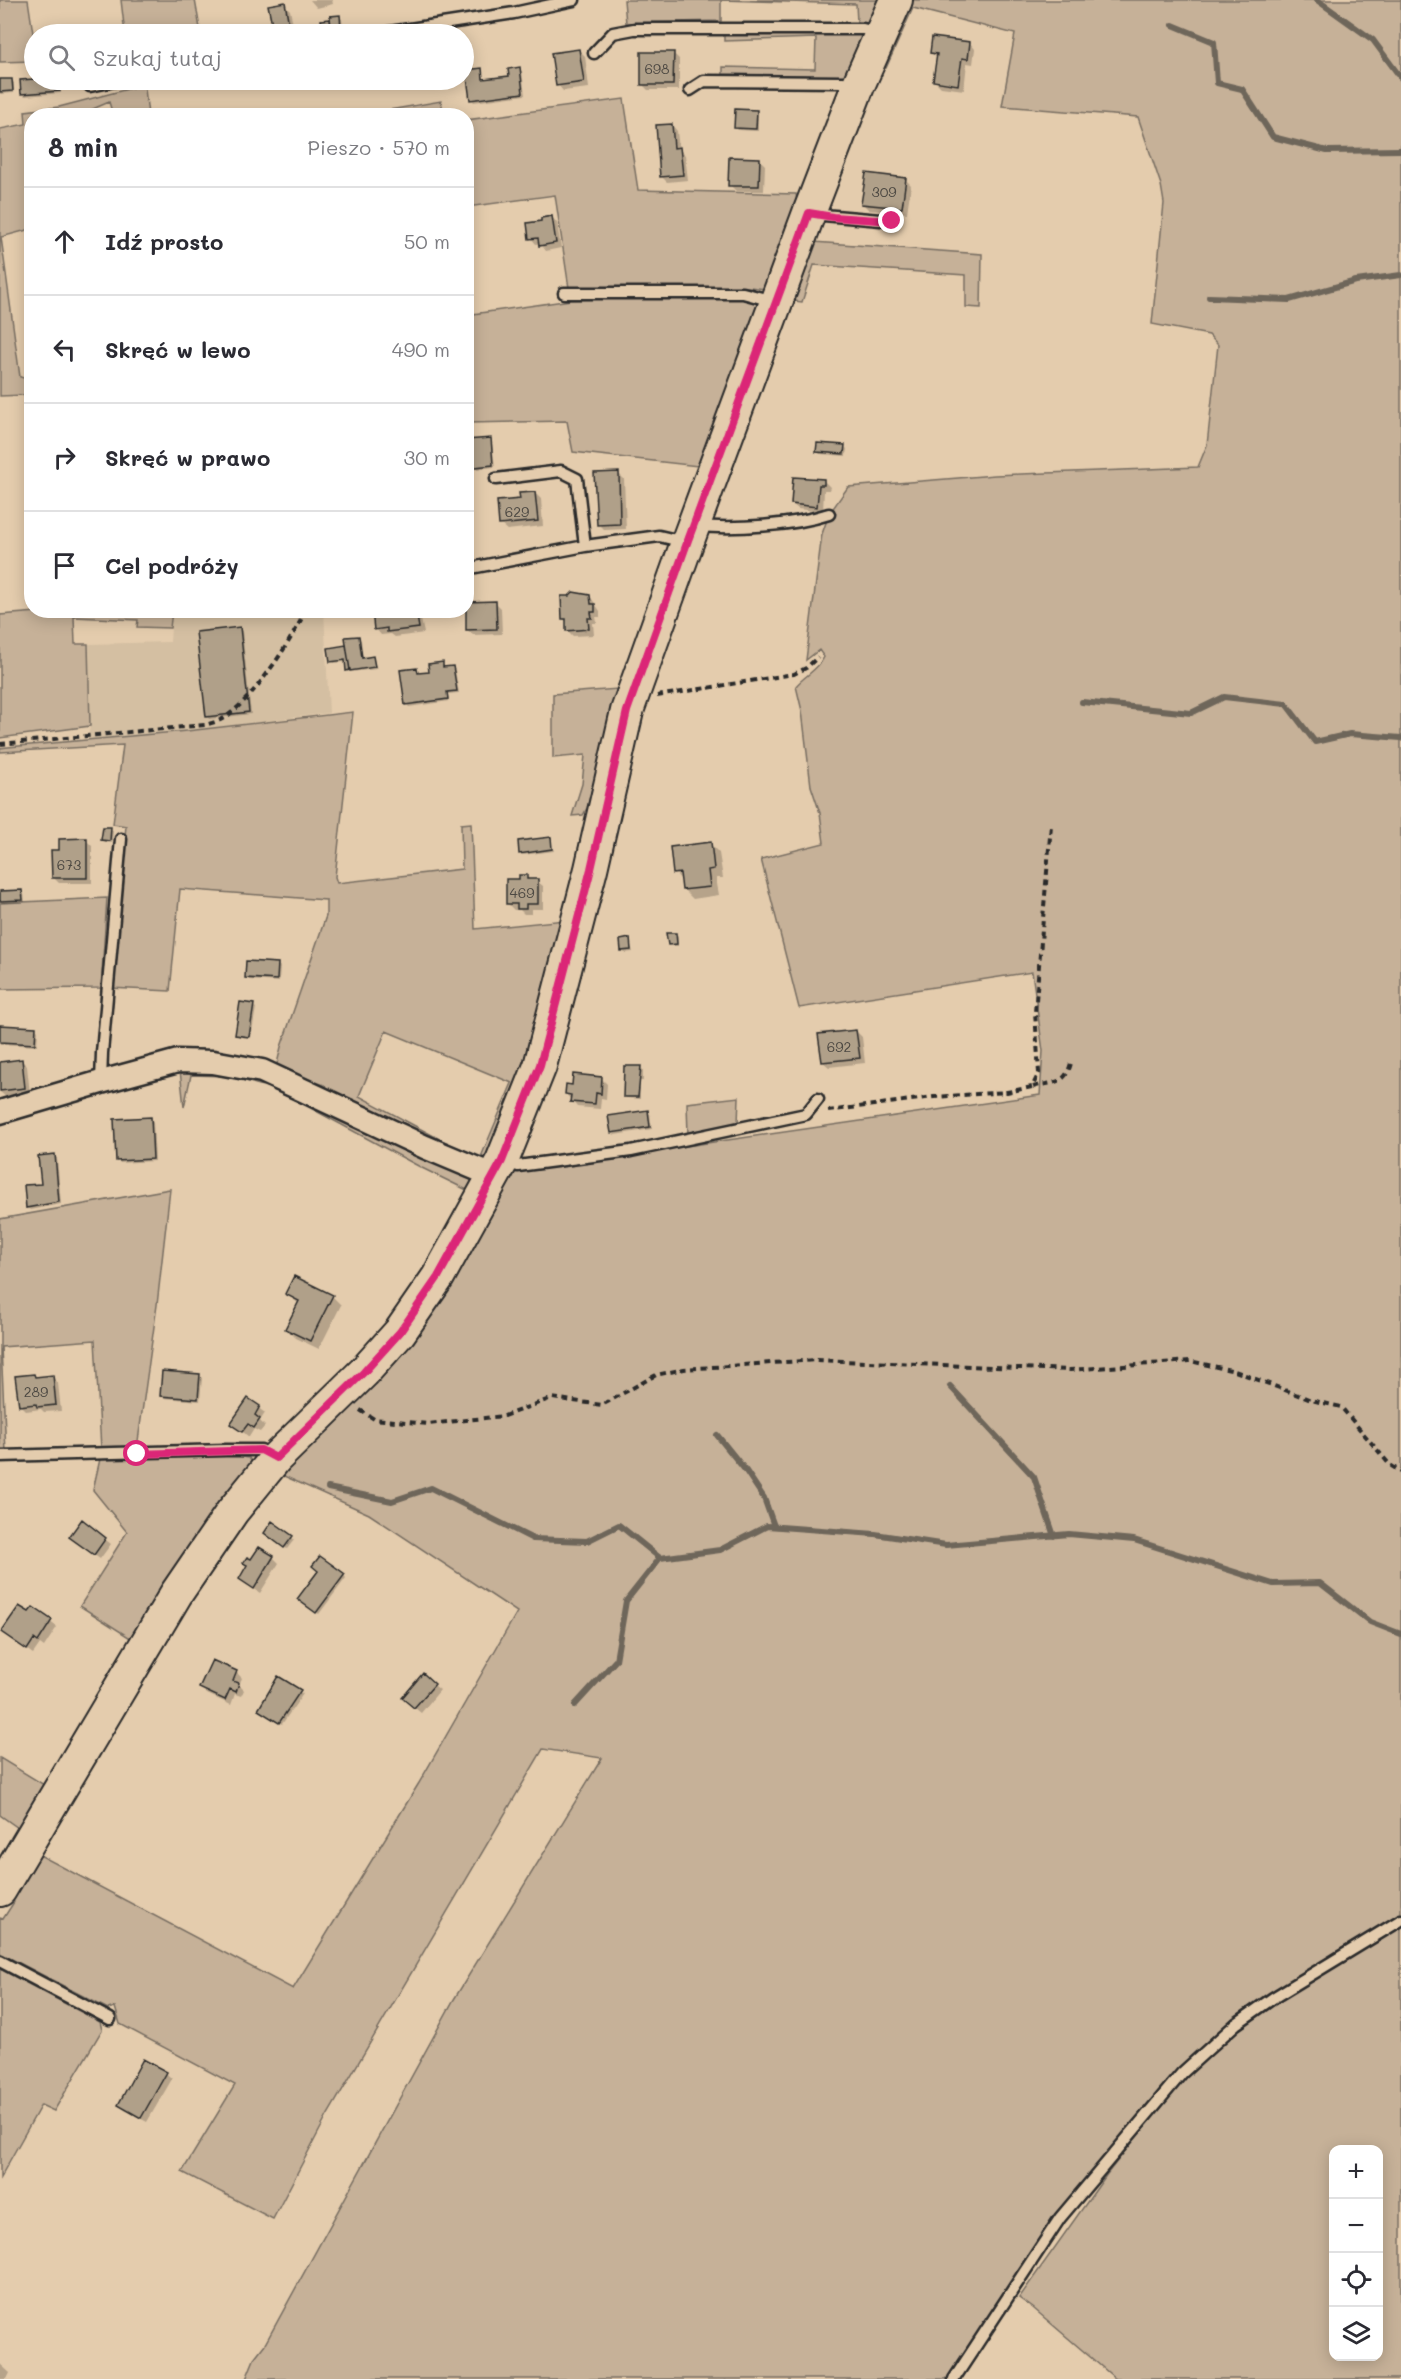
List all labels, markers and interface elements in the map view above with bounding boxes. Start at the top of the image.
search box [24,24,474,90]
icon: search [45,41,78,74]
text: Szukaj tutaj [93,43,222,72]
house number: 698 [644,59,670,78]
text: 8 min [48,130,118,164]
text: Pieszo · 570 m [308,134,450,160]
house number: 309 [871,182,897,201]
route end [878,207,904,233]
icon: ahead [48,225,81,258]
text: Idź prosto [105,227,223,256]
text: 50 m [404,228,450,254]
icon: left [48,333,81,366]
text: Skręć w lewo [105,335,251,364]
text: 490 m [392,336,450,362]
icon: right [48,441,81,474]
text: Skręć w prawo [105,443,270,472]
text: 30 m [404,444,450,470]
house number: 629 [505,502,529,521]
icon: arrive [48,549,81,582]
text: Cel podróży [105,551,239,580]
house number: 673 [57,855,81,874]
house number: 469 [510,883,534,902]
house number: 692 [827,1037,851,1056]
house number: 289 [24,1382,48,1401]
route start [123,1440,149,1466]
map controls [1329,2145,1383,2361]
button: + [1329,2145,1383,2199]
button: − [1329,2199,1383,2253]
button: locate [1329,2253,1383,2307]
button: layers [1329,2307,1383,2361]

